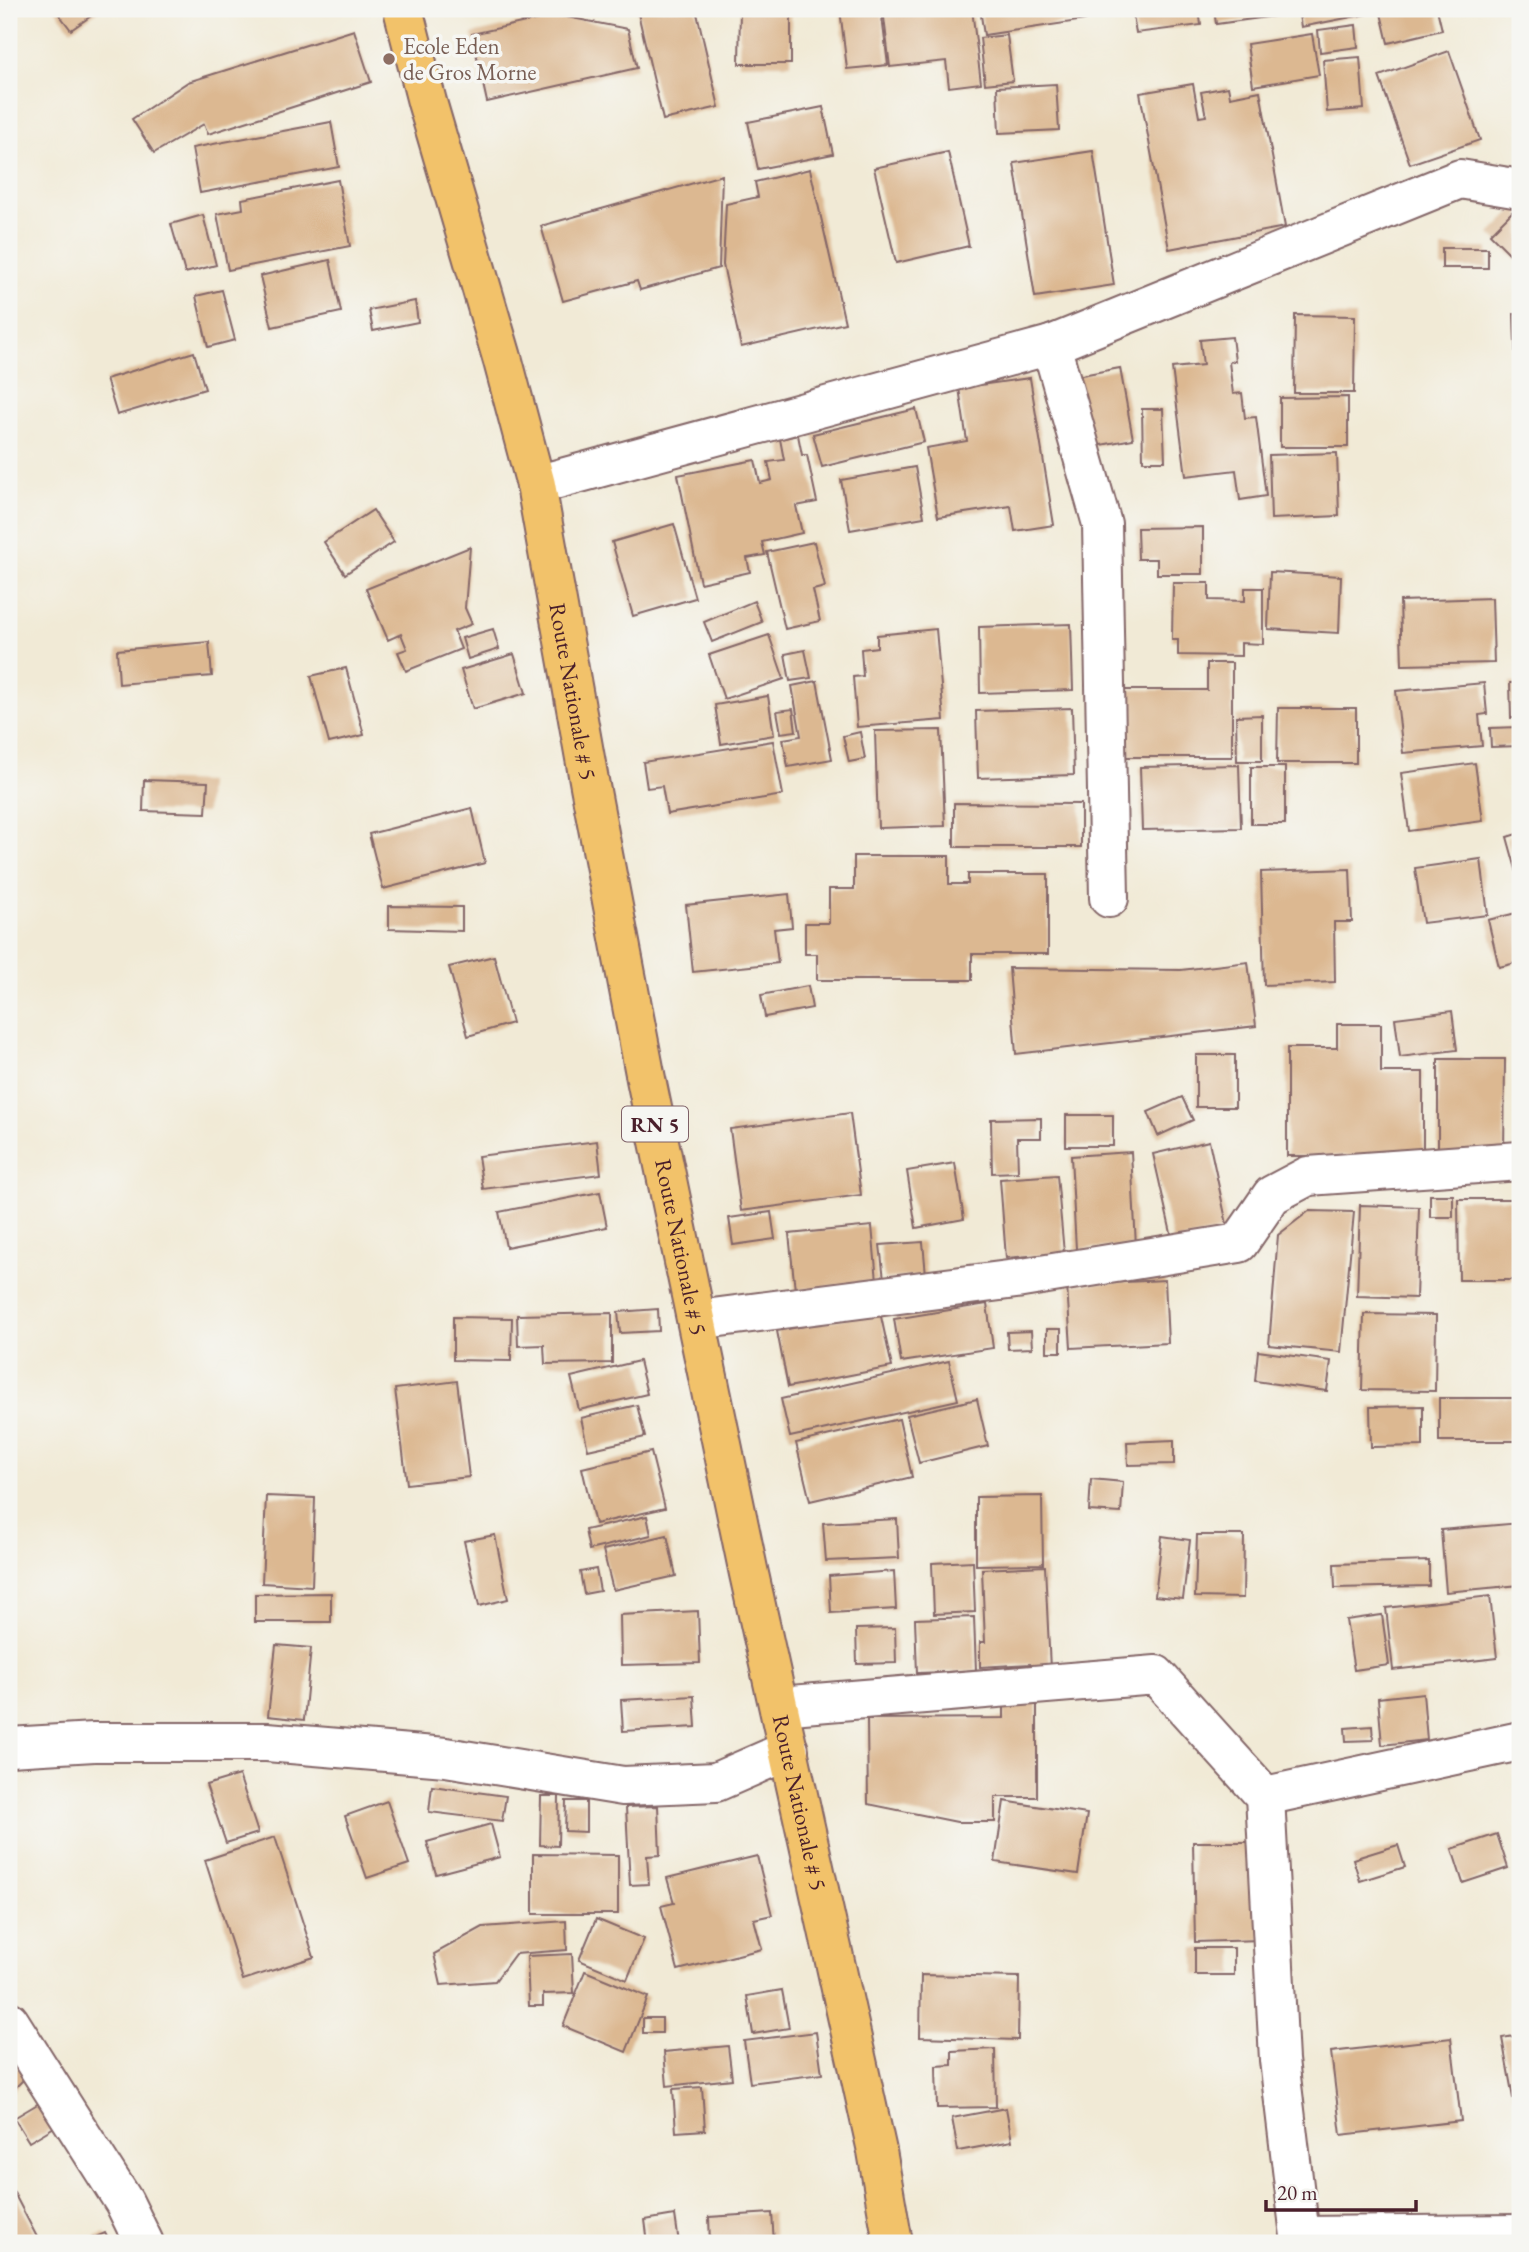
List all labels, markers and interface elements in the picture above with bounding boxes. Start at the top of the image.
place label: Ecole Eden de Gros Morne [403,31,537,87]
marker: Ecole Eden de Gros Morne [381,51,397,67]
street label: Route Nationale # 5 [542,601,604,782]
road number: RN 5 [622,1106,688,1142]
street label: Route Nationale # 5 [648,1156,714,1338]
street label: Route Nationale # 5 [766,1712,834,1893]
scale bar [1266,2168,1417,2212]
text: 20 m [1277,2179,1318,2206]

